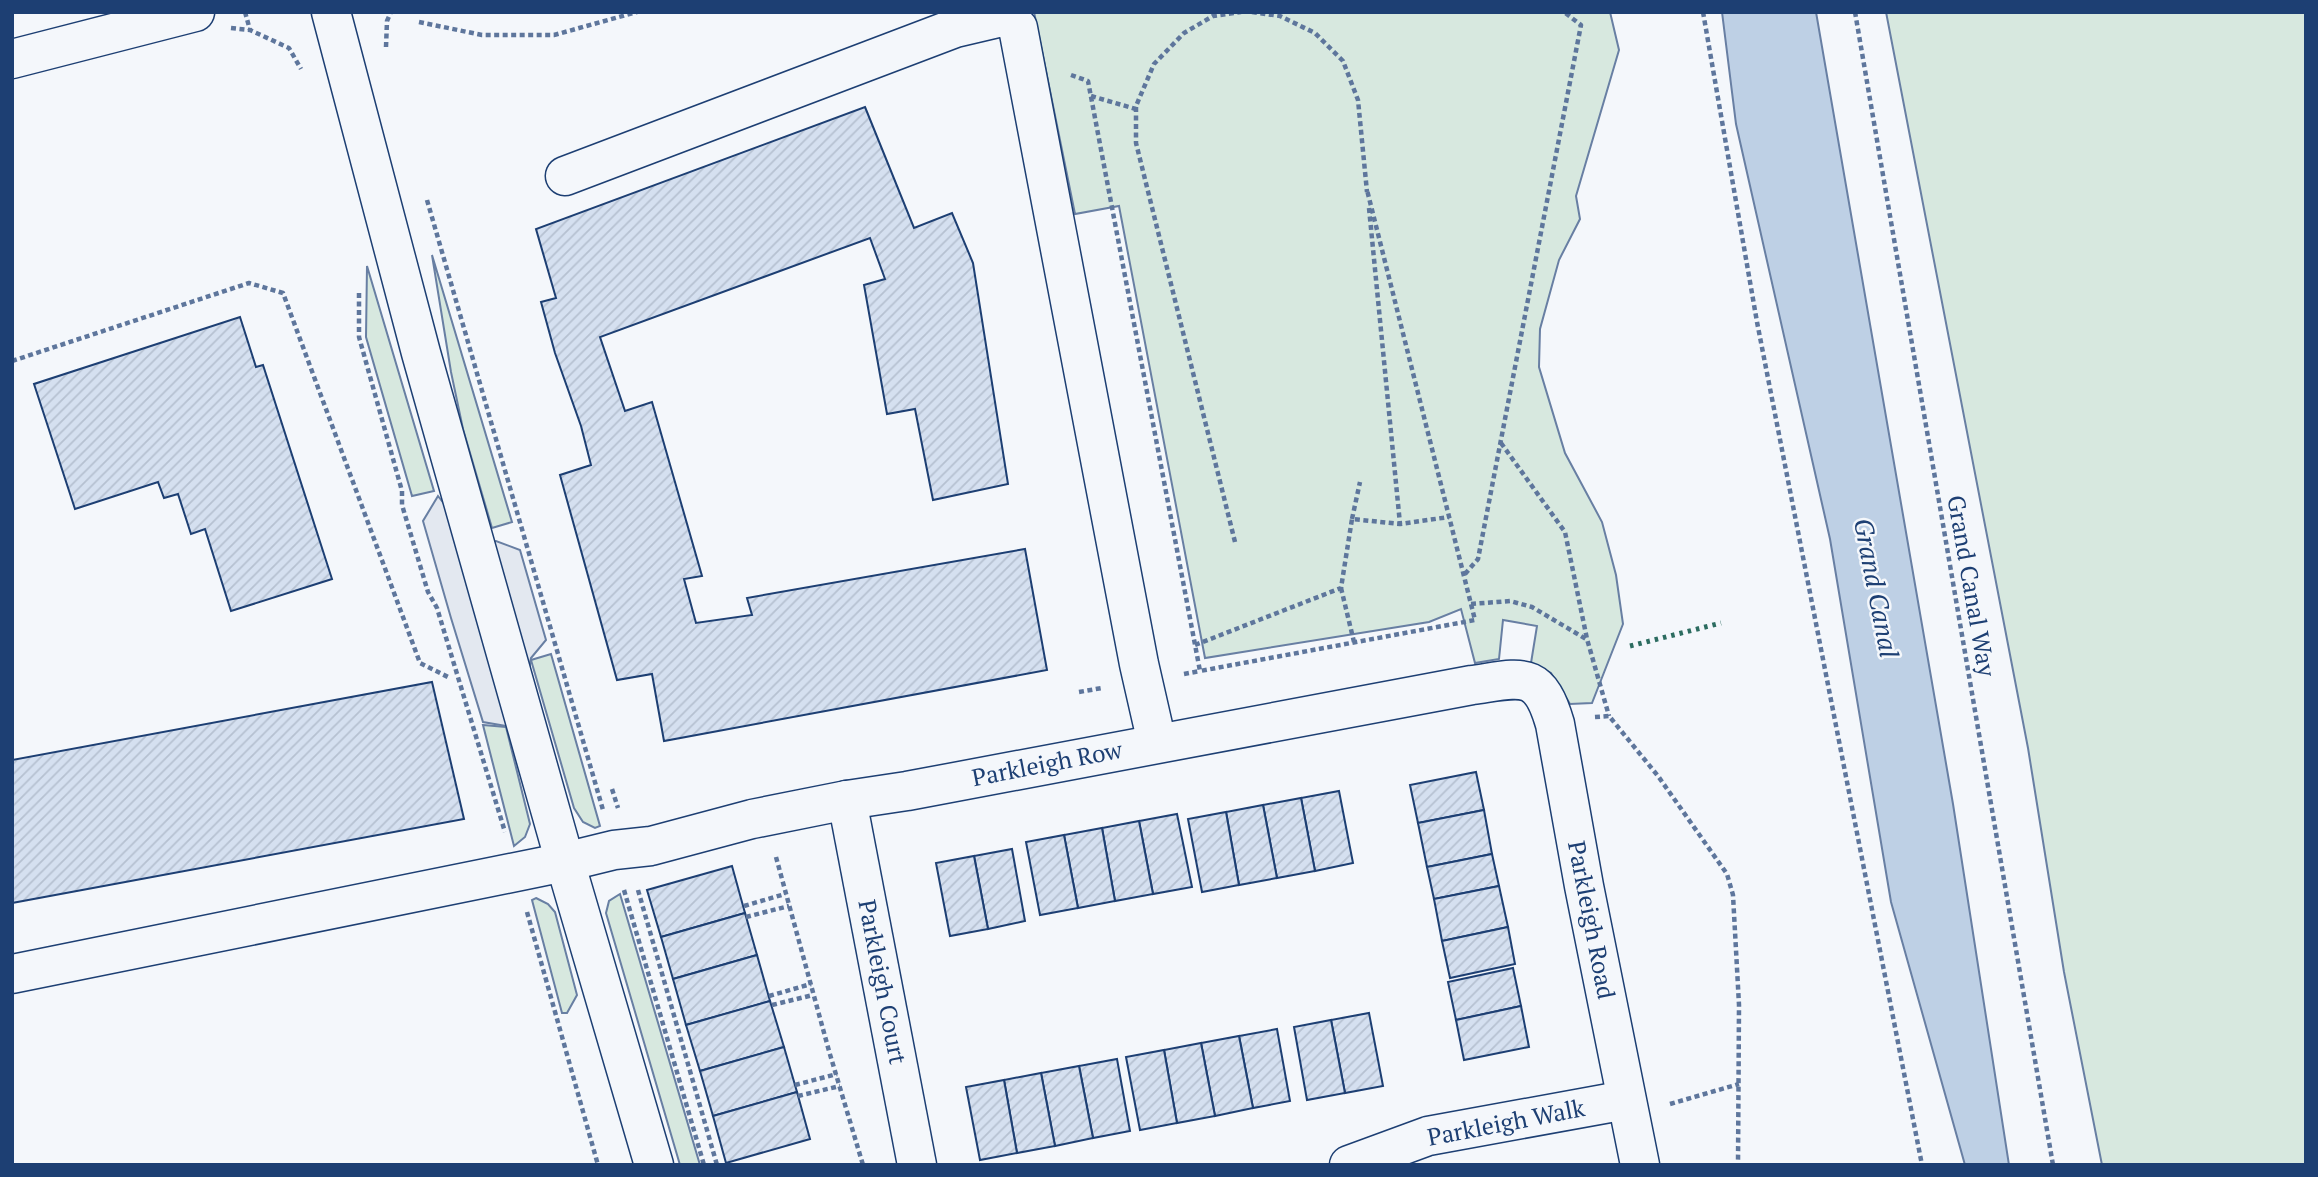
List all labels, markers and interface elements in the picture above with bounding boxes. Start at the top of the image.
street label: Grand Canal Way [1940,493,2004,680]
water label: Grand Canal [1847,515,1907,661]
street label: Parkleigh Row [969,733,1125,793]
street label: Parkleigh Road [1561,838,1623,1002]
street label: Parkleigh Court [851,897,915,1067]
street label: Parkleigh Walk [1424,1091,1588,1153]

